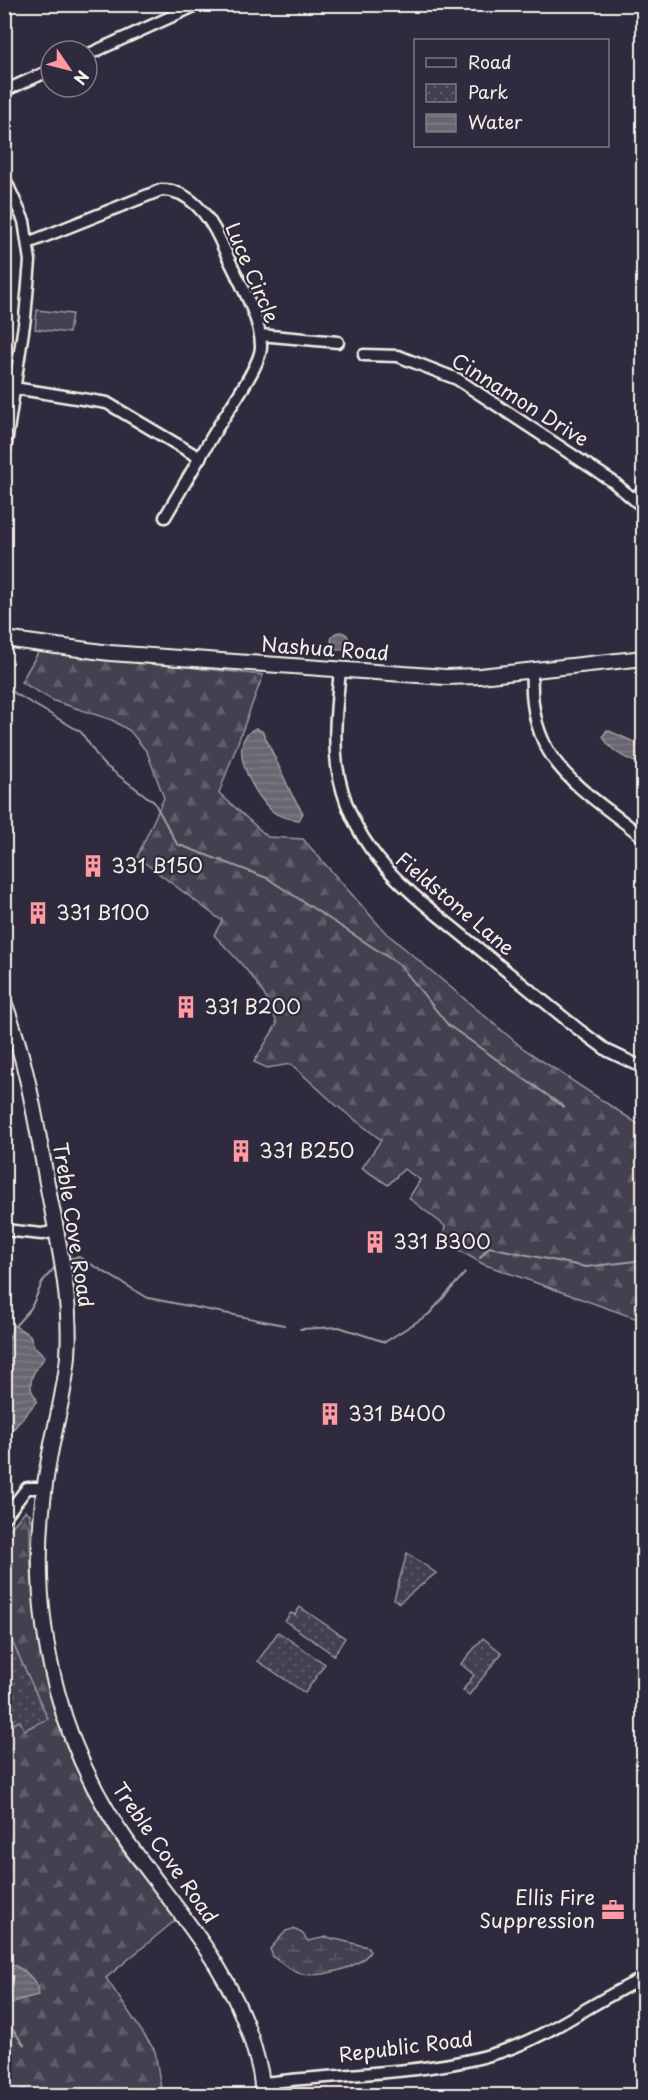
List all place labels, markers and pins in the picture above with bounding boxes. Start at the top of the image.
place label: 331 B150 [111,850,203,880]
building icon: 331 B150 [80,853,106,879]
place label: 331 B100 [56,897,149,927]
building icon: 331 B100 [25,900,51,926]
place label: 331 B200 [204,991,301,1021]
building icon: 331 B200 [173,994,199,1020]
place label: 331 B250 [259,1135,354,1165]
building icon: 331 B250 [228,1138,254,1164]
place label: 331 B300 [393,1226,491,1256]
building icon: 331 B300 [362,1229,388,1255]
place label: 331 B400 [348,1398,446,1428]
building icon: 331 B400 [317,1401,343,1427]
place label: Ellis Fire Suppression [479,1882,595,1935]
office icon: Ellis Fire Suppression [600,1897,626,1923]

